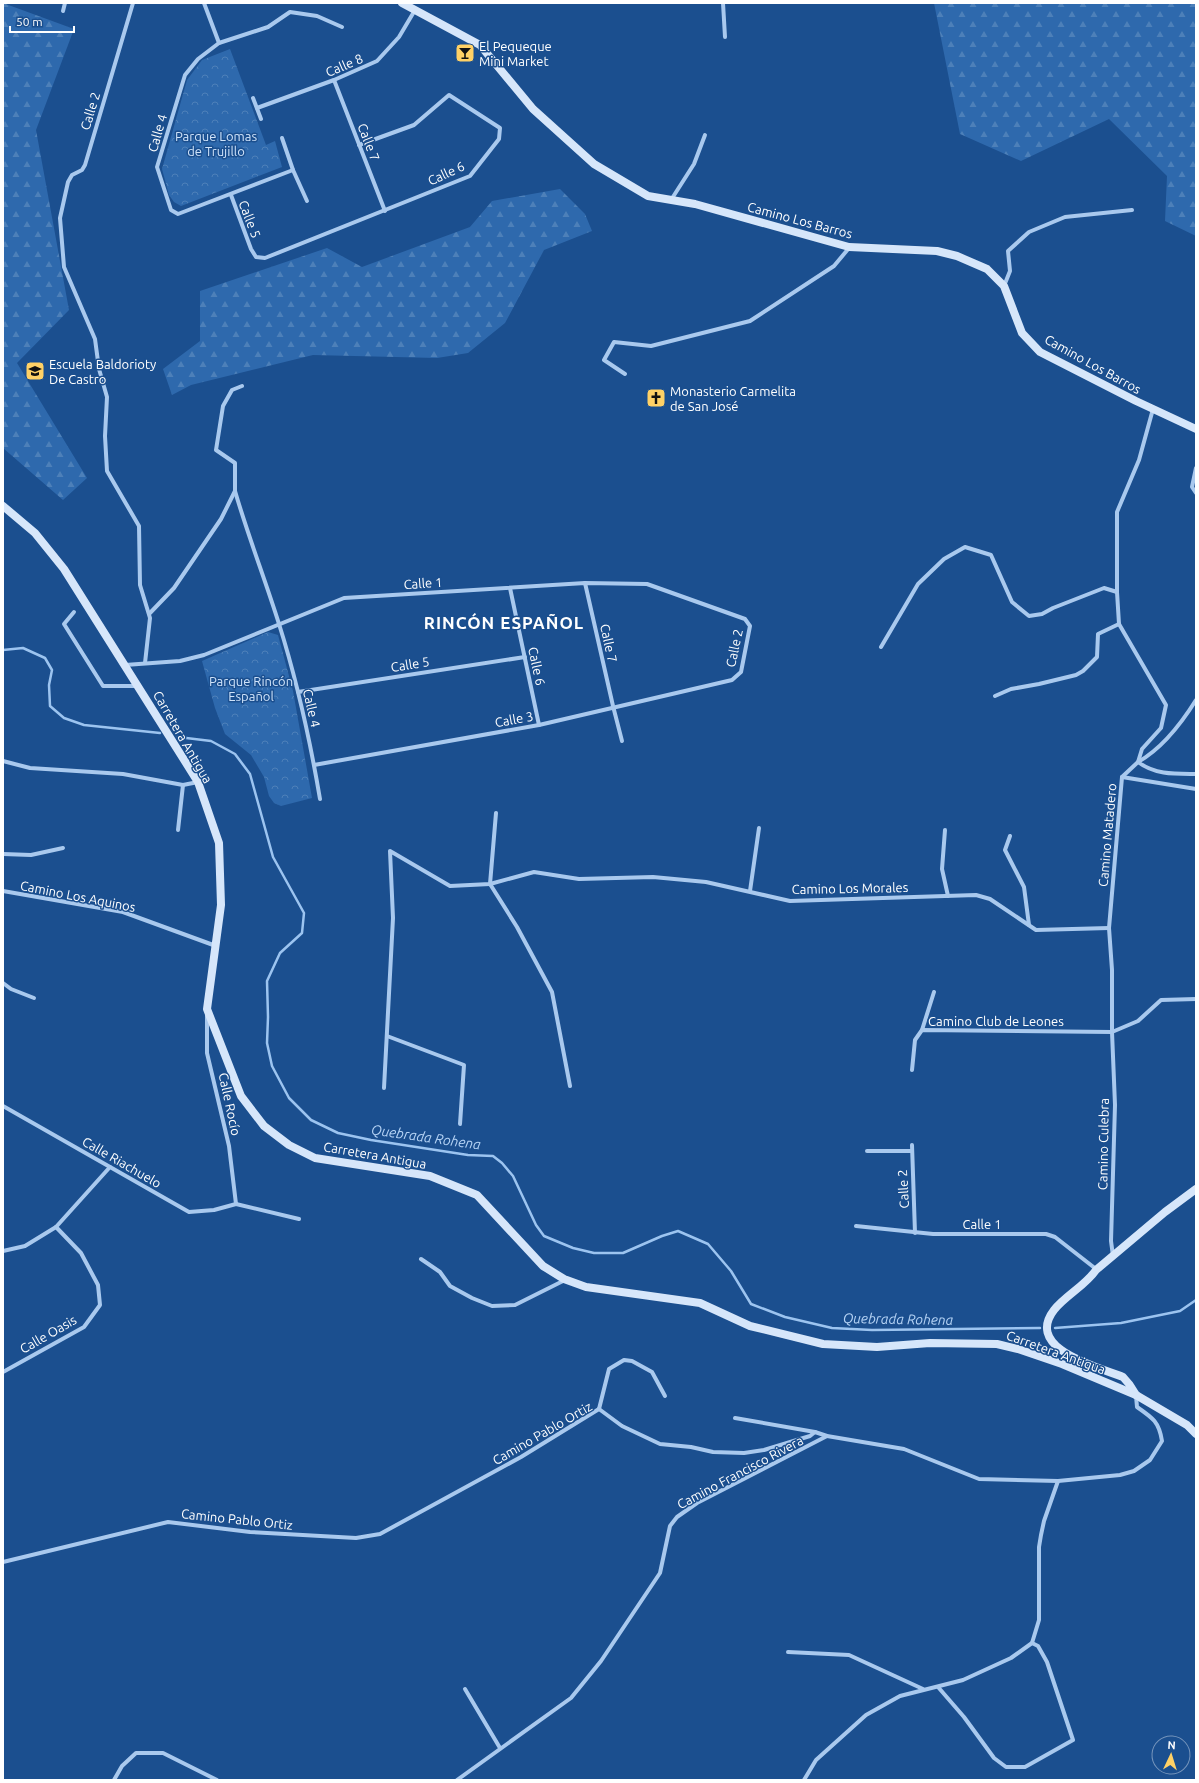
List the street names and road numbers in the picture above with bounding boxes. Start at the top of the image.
street label: Calle 8 [323,51,365,79]
street label: Calle 2 [78,90,102,132]
street label: Calle 4 [145,112,169,154]
street label: Calle 7 [355,121,383,163]
street label: Calle 6 [425,158,467,188]
street label: Calle 5 [236,198,264,240]
street label: Camino Los Barros [746,199,854,241]
street label: Camino Los Barros [1042,332,1144,396]
street label: Calle 1 [403,575,443,591]
street label: Calle 7 [598,622,620,664]
street label: Calle 2 [723,627,745,669]
street label: Calle 6 [526,645,548,687]
street label: Calle 5 [390,654,430,674]
street label: Calle 4 [301,687,323,729]
street label: Carretera Antigua [151,688,215,786]
street label: Calle 3 [494,709,534,729]
street label: Camino Matadero [1095,783,1119,887]
street label: Camino Los Aquinos [19,878,137,914]
street label: Camino Los Morales [792,880,909,896]
street label: Camino Club de Leones [928,1014,1064,1028]
street label: Calle Rocío [216,1071,244,1137]
street label: Camino Culebra [1095,1098,1111,1190]
street label: Calle Riachuelo [80,1134,164,1190]
street label: Carretera Antigua [322,1139,428,1171]
street label: Calle 2 [895,1169,911,1209]
street label: Calle 1 [963,1217,1001,1231]
street label: Calle Oasis [17,1312,79,1356]
street label: Carretera Antigua [1005,1328,1107,1376]
street label: Camino Pablo Ortiz [490,1399,594,1467]
street label: Camino Francisco Rivera [675,1433,805,1511]
street label: Camino Pablo Ortiz [180,1506,294,1532]

